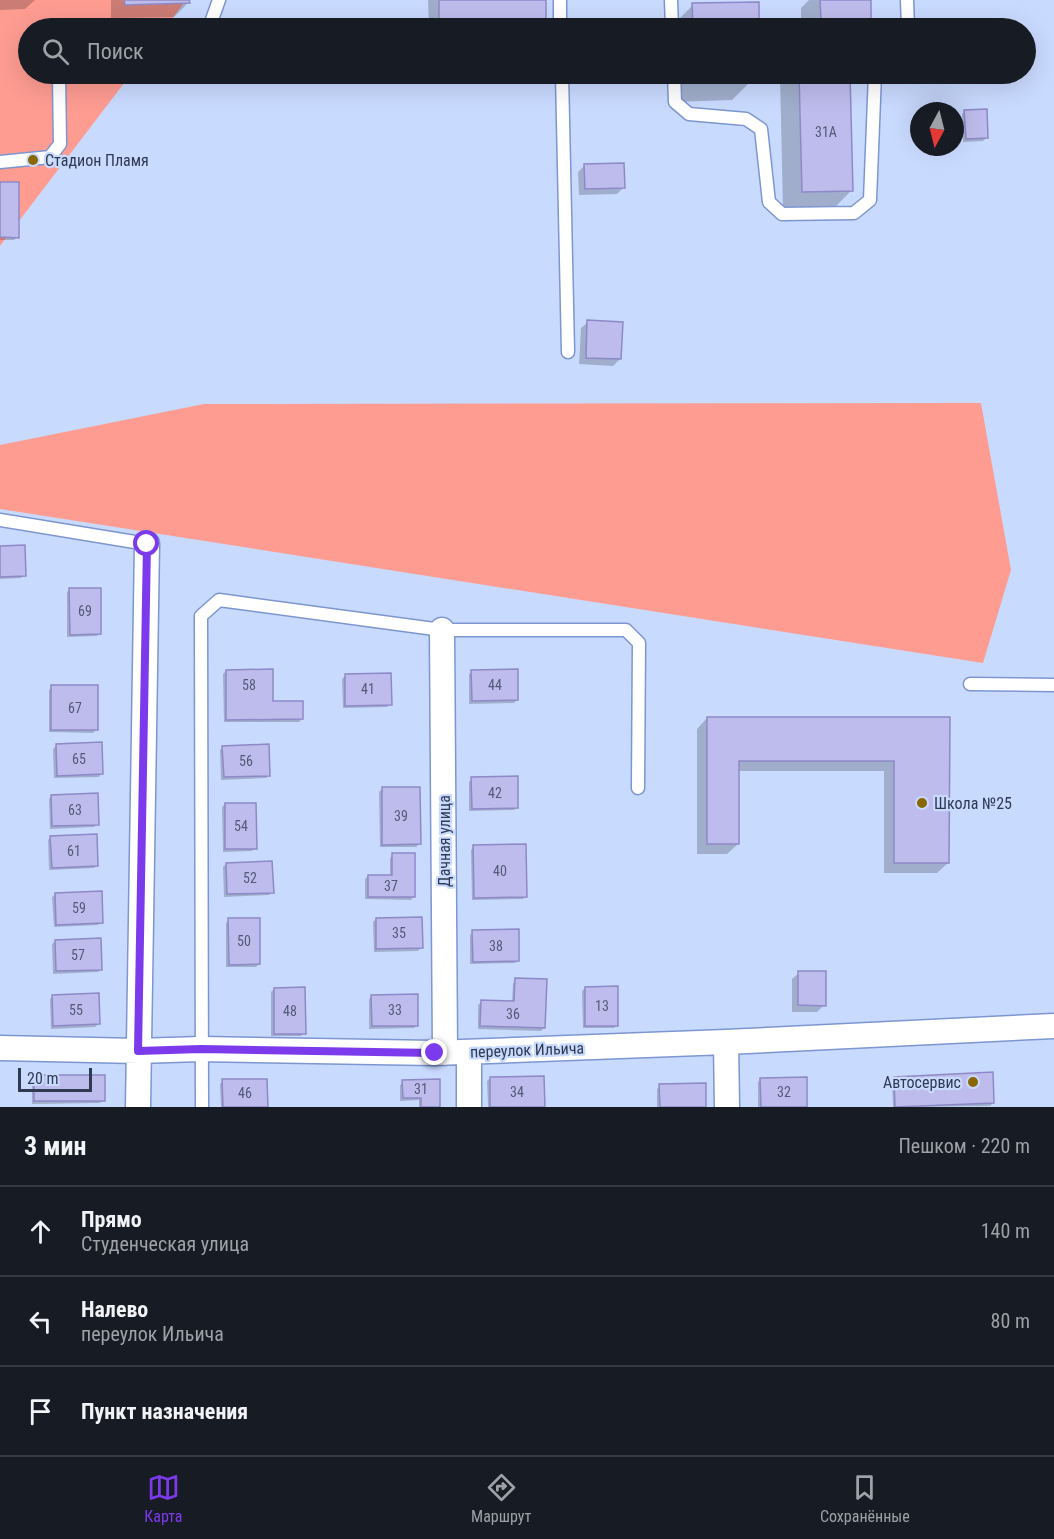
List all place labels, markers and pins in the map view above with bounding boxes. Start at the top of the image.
place label: Стадион Пламя [45,151,149,170]
marker: Стадион Пламя [26,153,40,167]
place label: Школа №25 [934,794,1012,813]
marker: Школа №25 [915,796,929,810]
place label: Автосервис [883,1073,961,1092]
marker: Автосервис [966,1075,980,1089]

